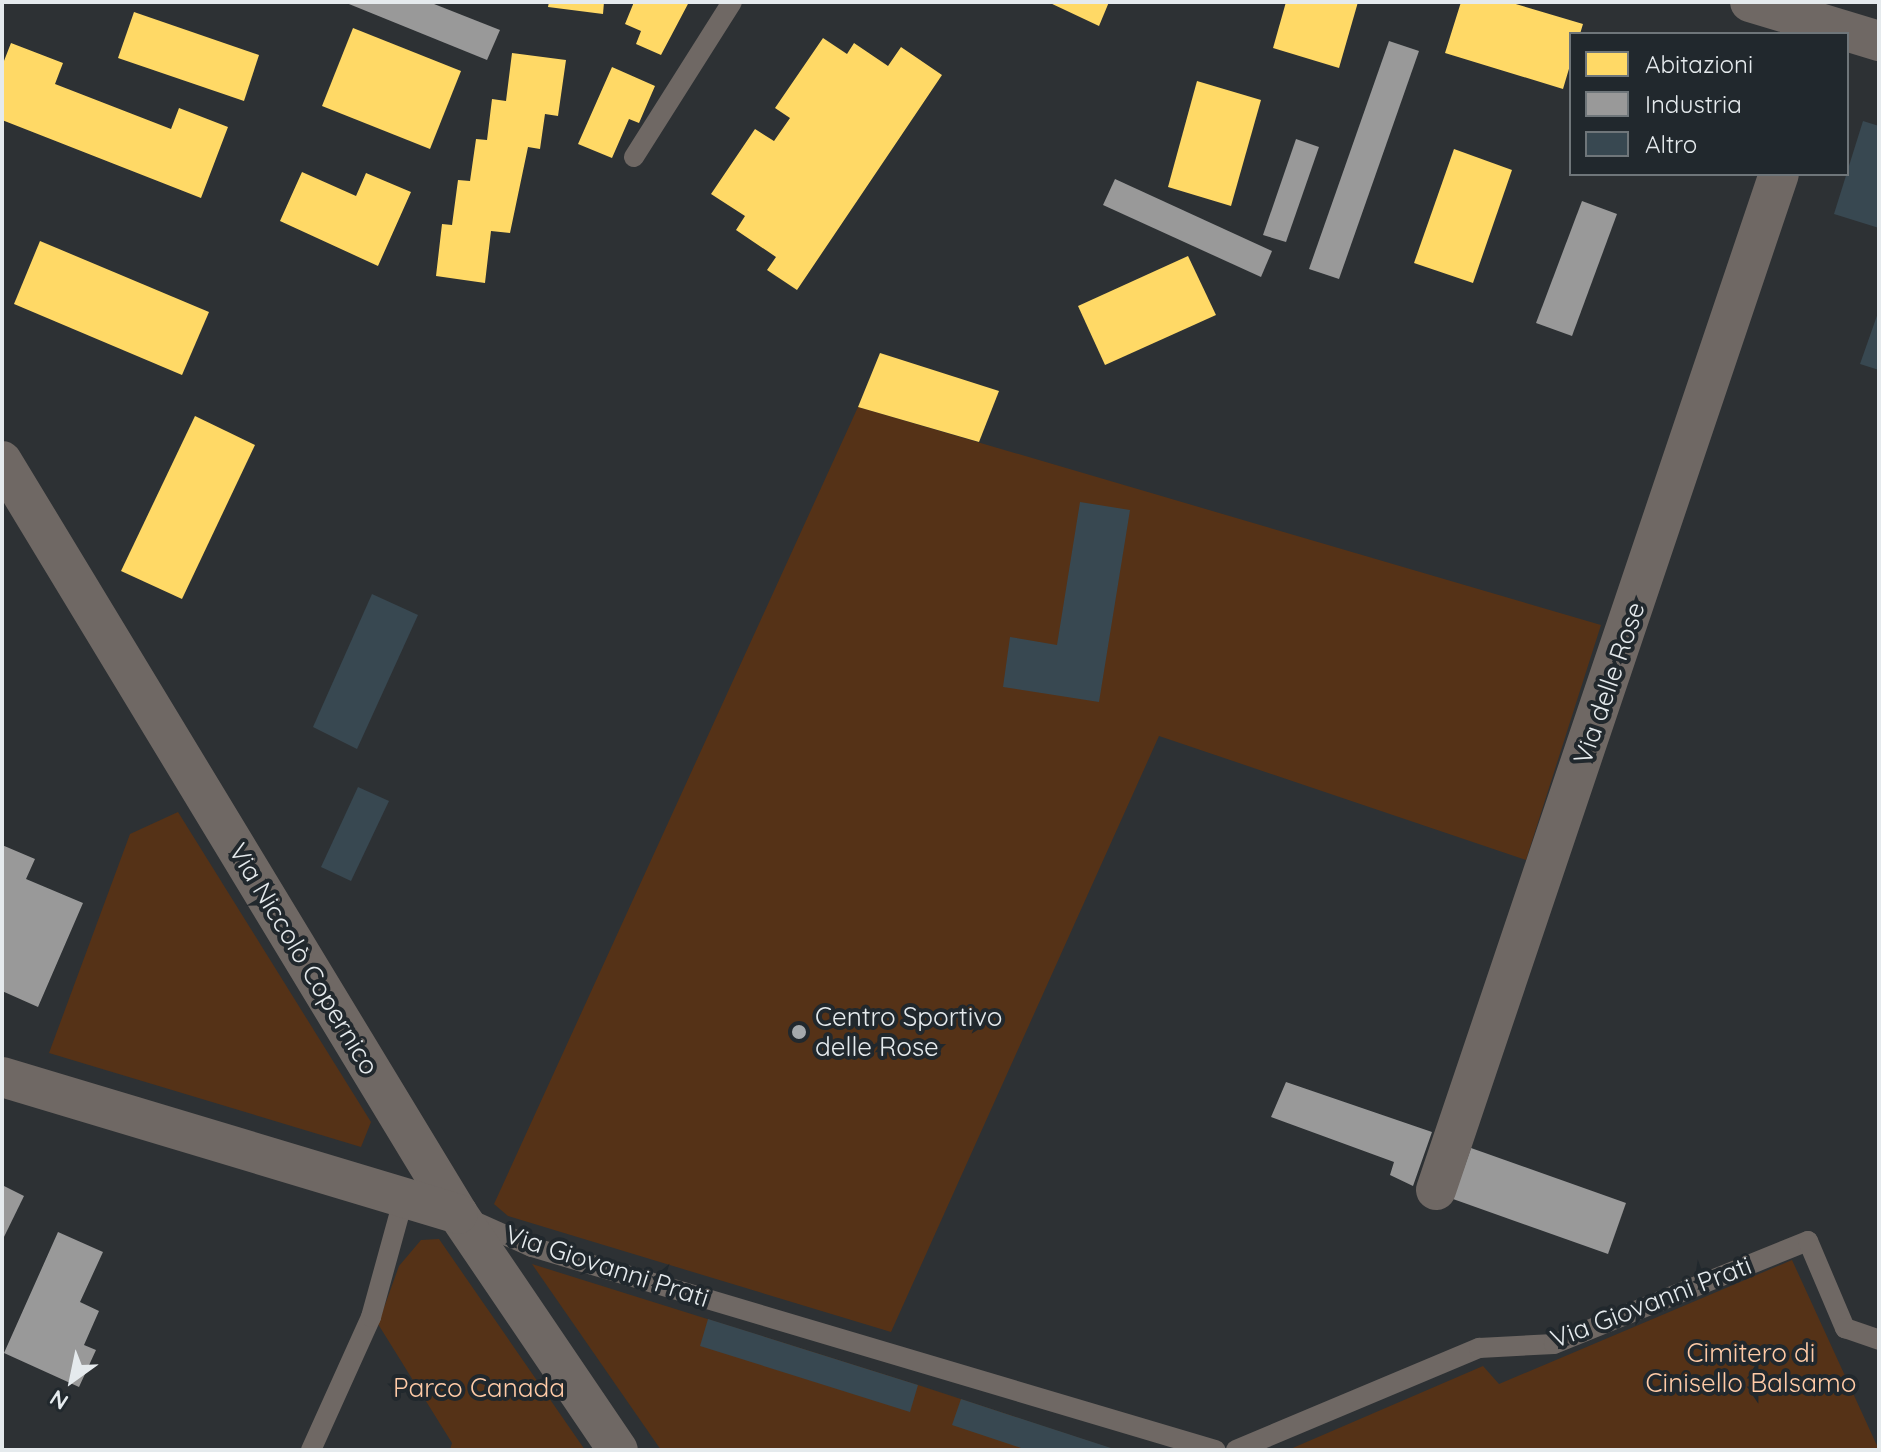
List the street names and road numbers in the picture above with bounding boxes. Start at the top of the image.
street label: Via delle Rose [1567,598,1651,768]
street label: Via Niccolò Copernico [223,838,385,1080]
street label: Via Giovanni Prati [501,1218,713,1314]
street label: Via Giovanni Prati [1546,1249,1756,1355]

